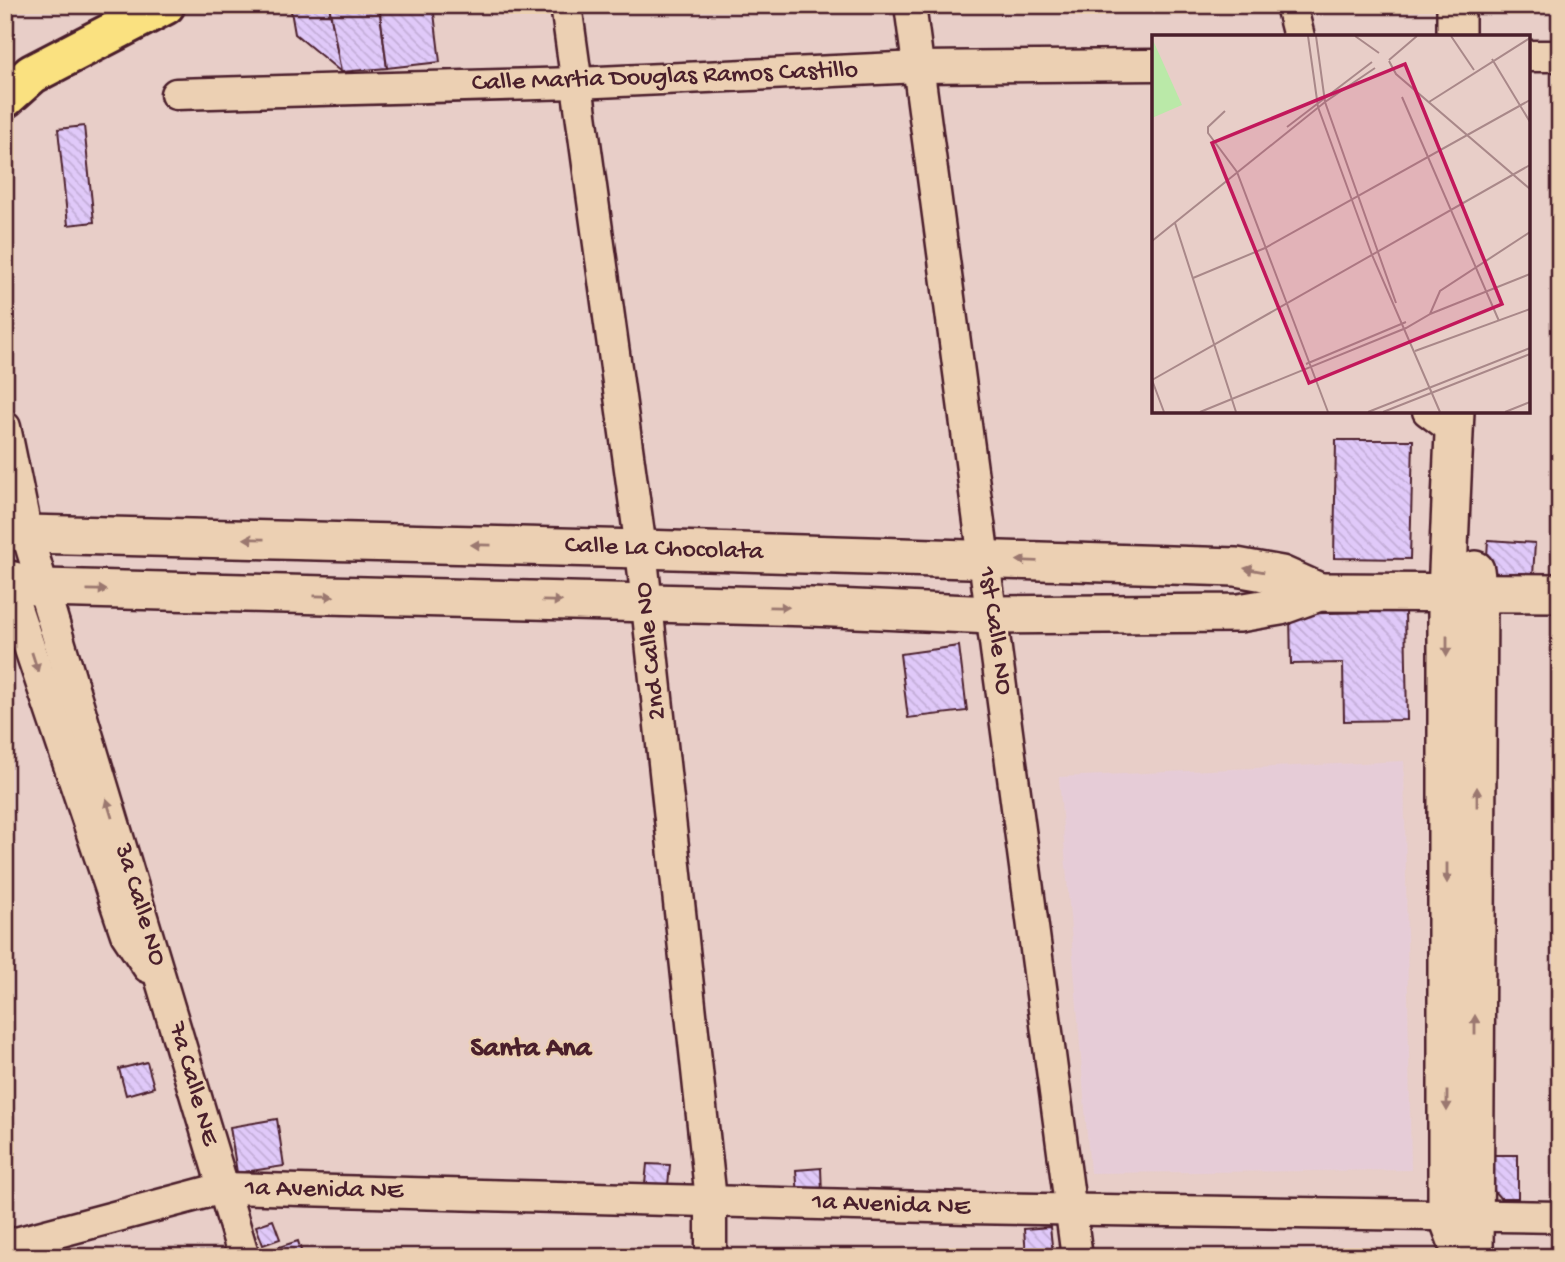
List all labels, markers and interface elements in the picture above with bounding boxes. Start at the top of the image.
inset map [1152,35,1530,413]
street label: Calle Martia Douglas Ramos Castillo [471,56,859,100]
street label: Calle La Chocolata [564,531,765,569]
one-way arrow [243,533,265,545]
one-way arrow [470,539,492,550]
one-way arrow [1016,555,1038,567]
street label: 1st Calle NO [970,564,1018,697]
one-way arrow [1243,565,1265,576]
street label: 2nd Calle NO [629,580,675,722]
one-way arrow [86,584,108,596]
one-way arrow [313,590,335,601]
one-way arrow [541,596,563,607]
one-way arrow [768,601,790,612]
one-way arrow [1441,635,1453,657]
one-way arrow [30,652,41,673]
one-way arrow [1471,786,1483,808]
one-way arrow [104,797,114,818]
street label: 3a Calle NO [105,839,172,970]
one-way arrow [1441,862,1453,884]
one-way arrow [1469,1013,1481,1035]
street label: 7a Calle NE [159,1018,225,1150]
district label: Santa Ana [471,1033,593,1066]
one-way arrow [1441,1090,1453,1112]
street label: 1a Avenida NE [244,1174,404,1208]
street label: 1a Avenida NE [810,1188,971,1224]

